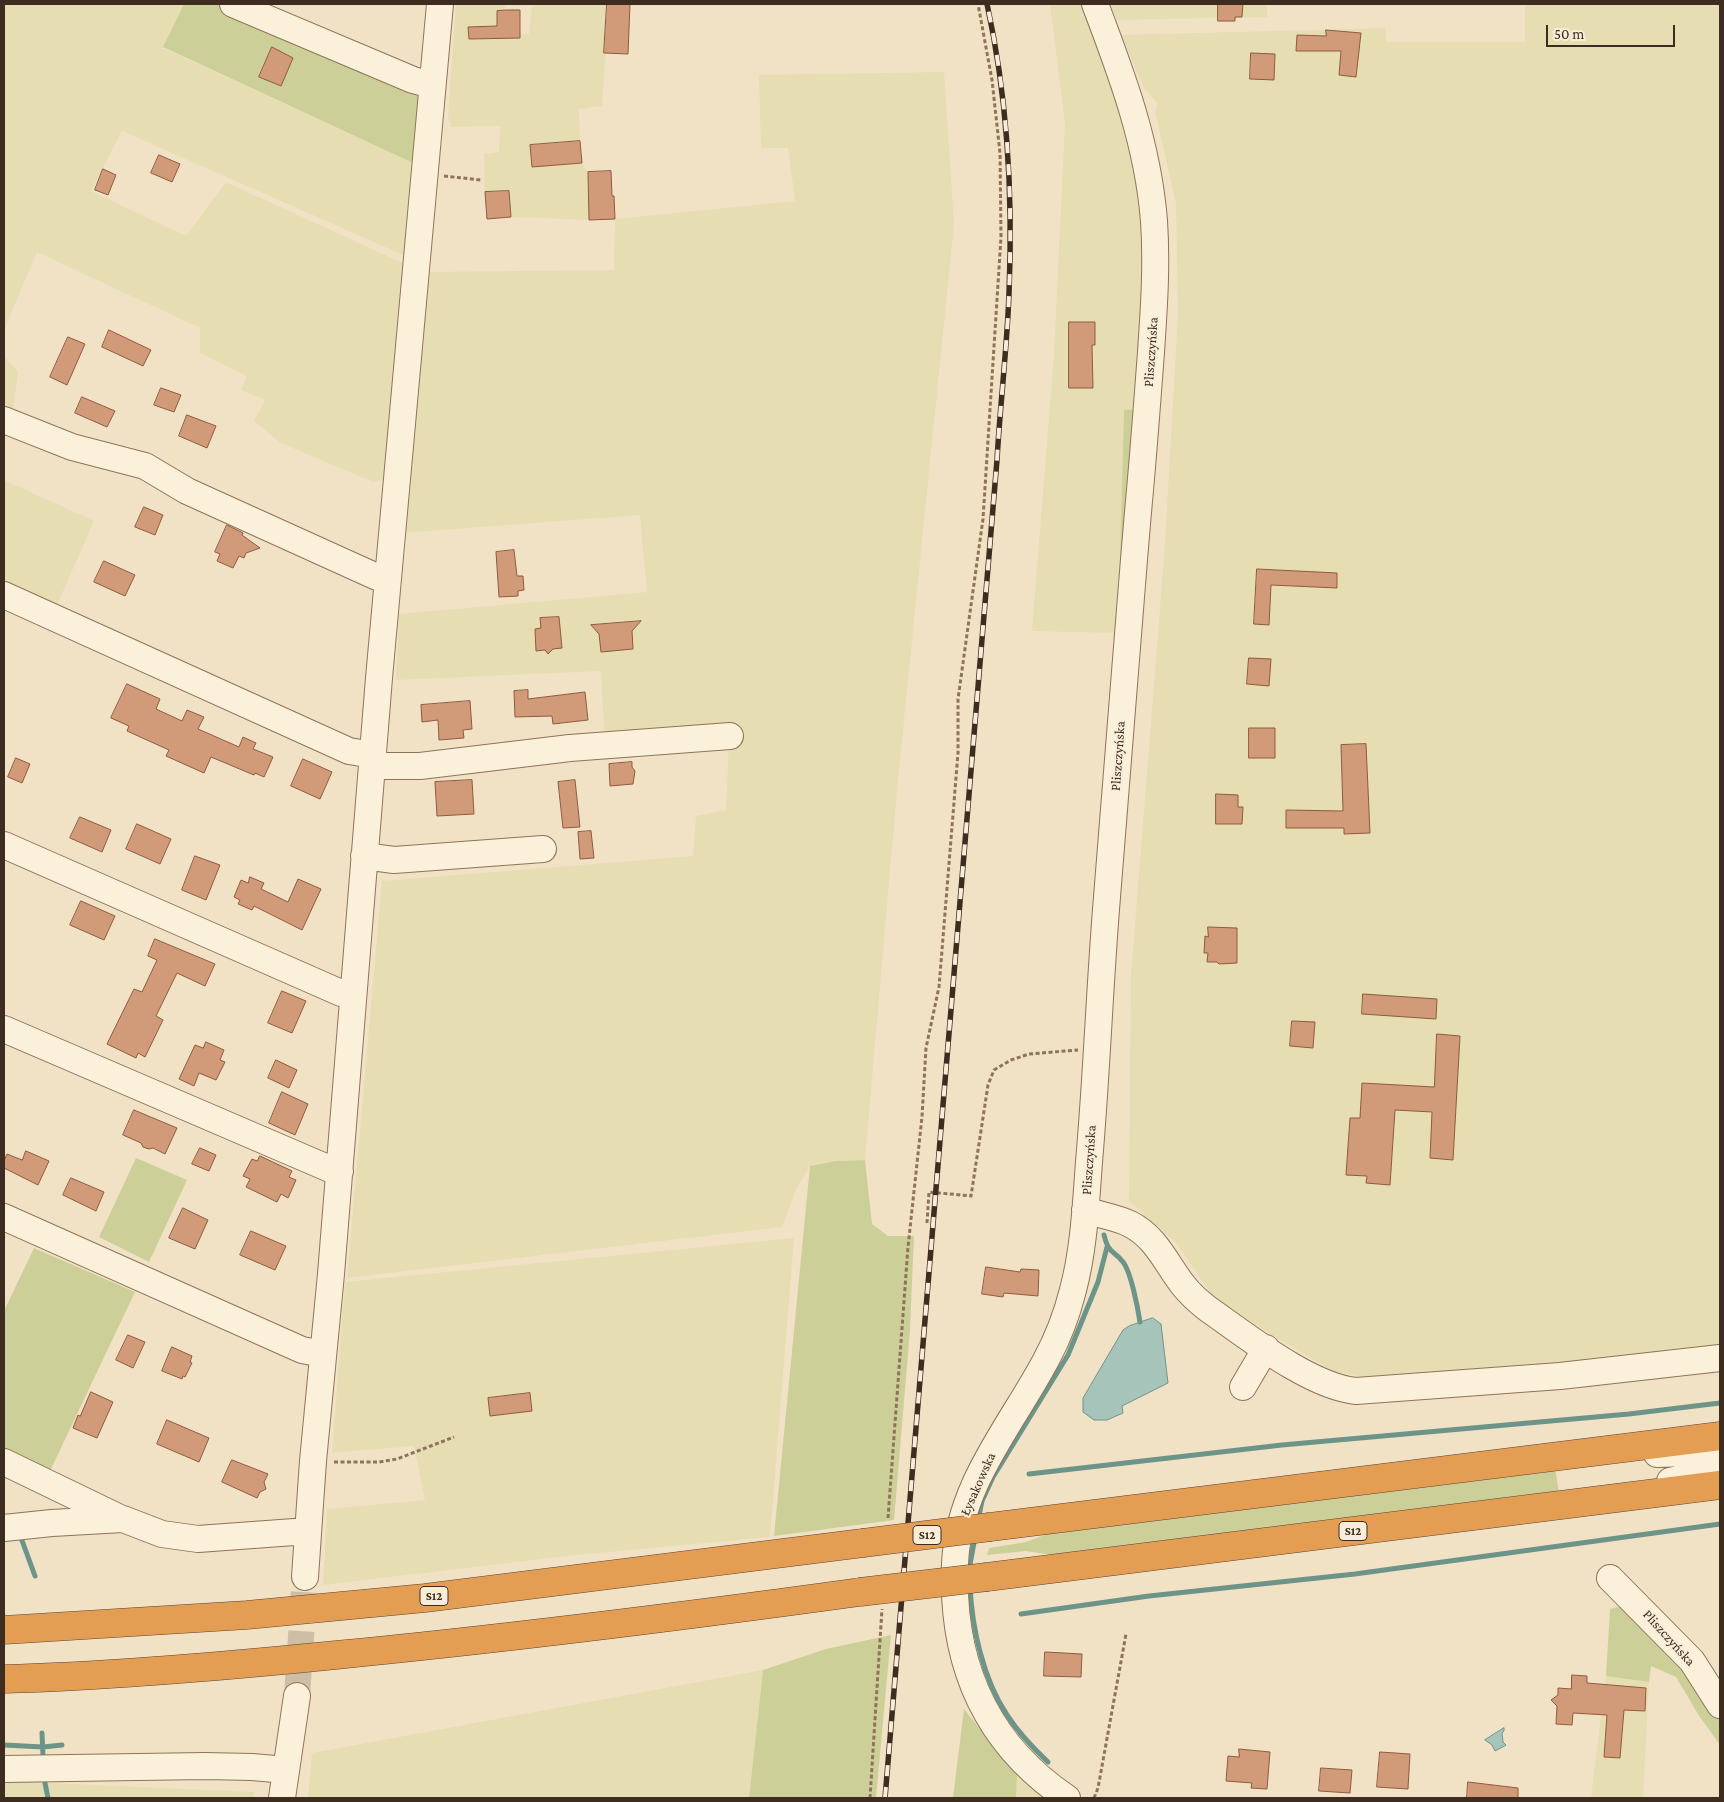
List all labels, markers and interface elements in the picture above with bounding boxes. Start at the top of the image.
scale bar [1549,15,1678,47]
text: 50 m [1554,26,1584,42]
street label: Pliszczyńska [1140,316,1162,388]
street label: Pliszczyńska [1107,720,1129,792]
street label: Pliszczyńska [1078,1124,1100,1196]
street label: Łysakowska [957,1450,999,1518]
road number: S12 [1339,1522,1367,1540]
road number: S12 [913,1526,941,1544]
road number: S12 [420,1586,448,1605]
street label: Pliszczyńska [1639,1606,1699,1670]

